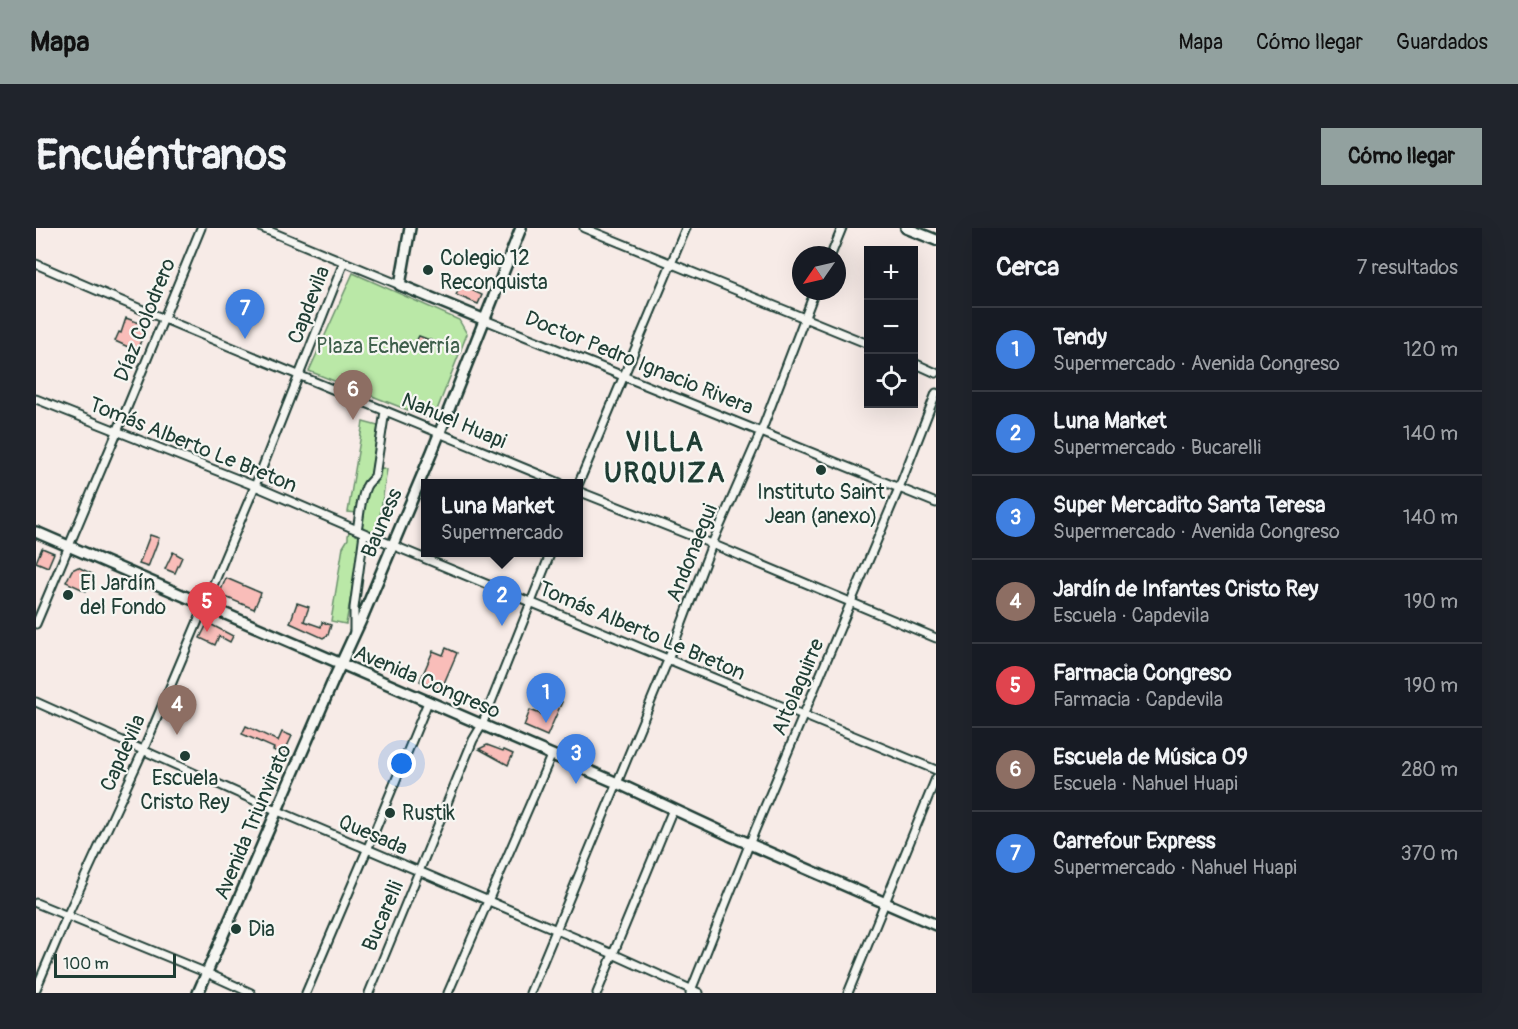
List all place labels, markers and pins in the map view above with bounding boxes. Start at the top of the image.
place label: Colegio 12 Reconquista [440,245,548,296]
marker: Colegio 12 Reconquista [421,263,435,277]
pin: 7 [226,290,264,339]
pin: 6 [334,370,372,420]
marker: Instituto Saint Jean (anexo) [814,463,828,477]
place label: Instituto Saint Jean (anexo) [757,479,886,530]
place label: El Jardín del Fondo [80,570,166,621]
pin: 2 [482,576,522,626]
pin: 5 [188,582,226,632]
marker: El Jardín del Fondo [61,588,75,602]
pin: 1 [526,674,566,723]
pin: 4 [158,686,196,735]
pin: 3 [556,734,596,784]
marker: Escuela Cristo Rey [178,749,192,763]
place label: Escuela Cristo Rey [140,765,230,816]
place label: Rustik [402,800,455,827]
marker: Rustik [383,806,397,820]
place label: Dia [248,916,275,943]
marker: Dia [229,922,243,936]

